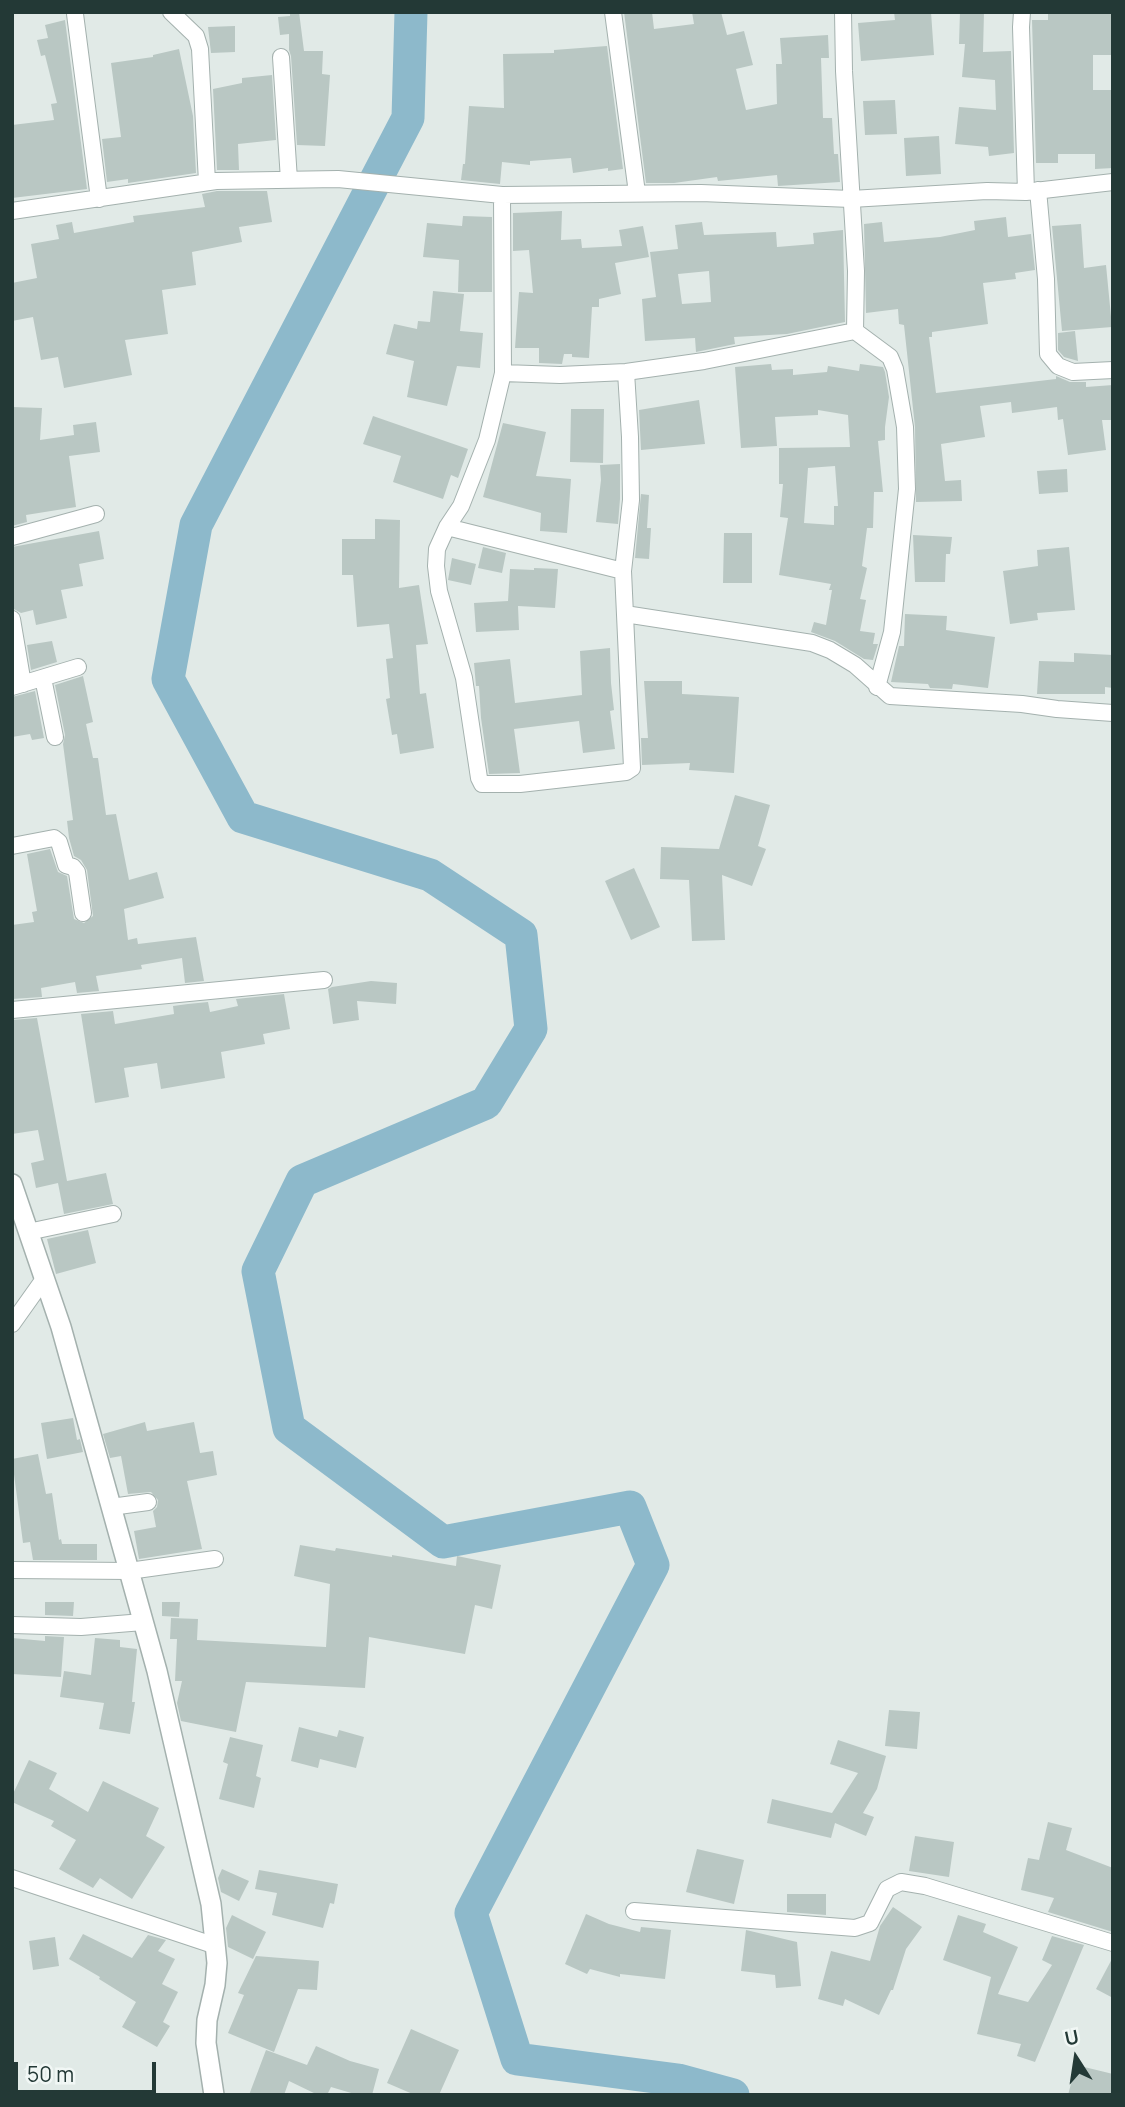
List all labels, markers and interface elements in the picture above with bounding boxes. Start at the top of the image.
north arrow [1041,2023,1111,2093]
text: U [1062,2023,1081,2052]
scale bar [18,2048,159,2092]
text: 50 m [27,2060,74,2088]

